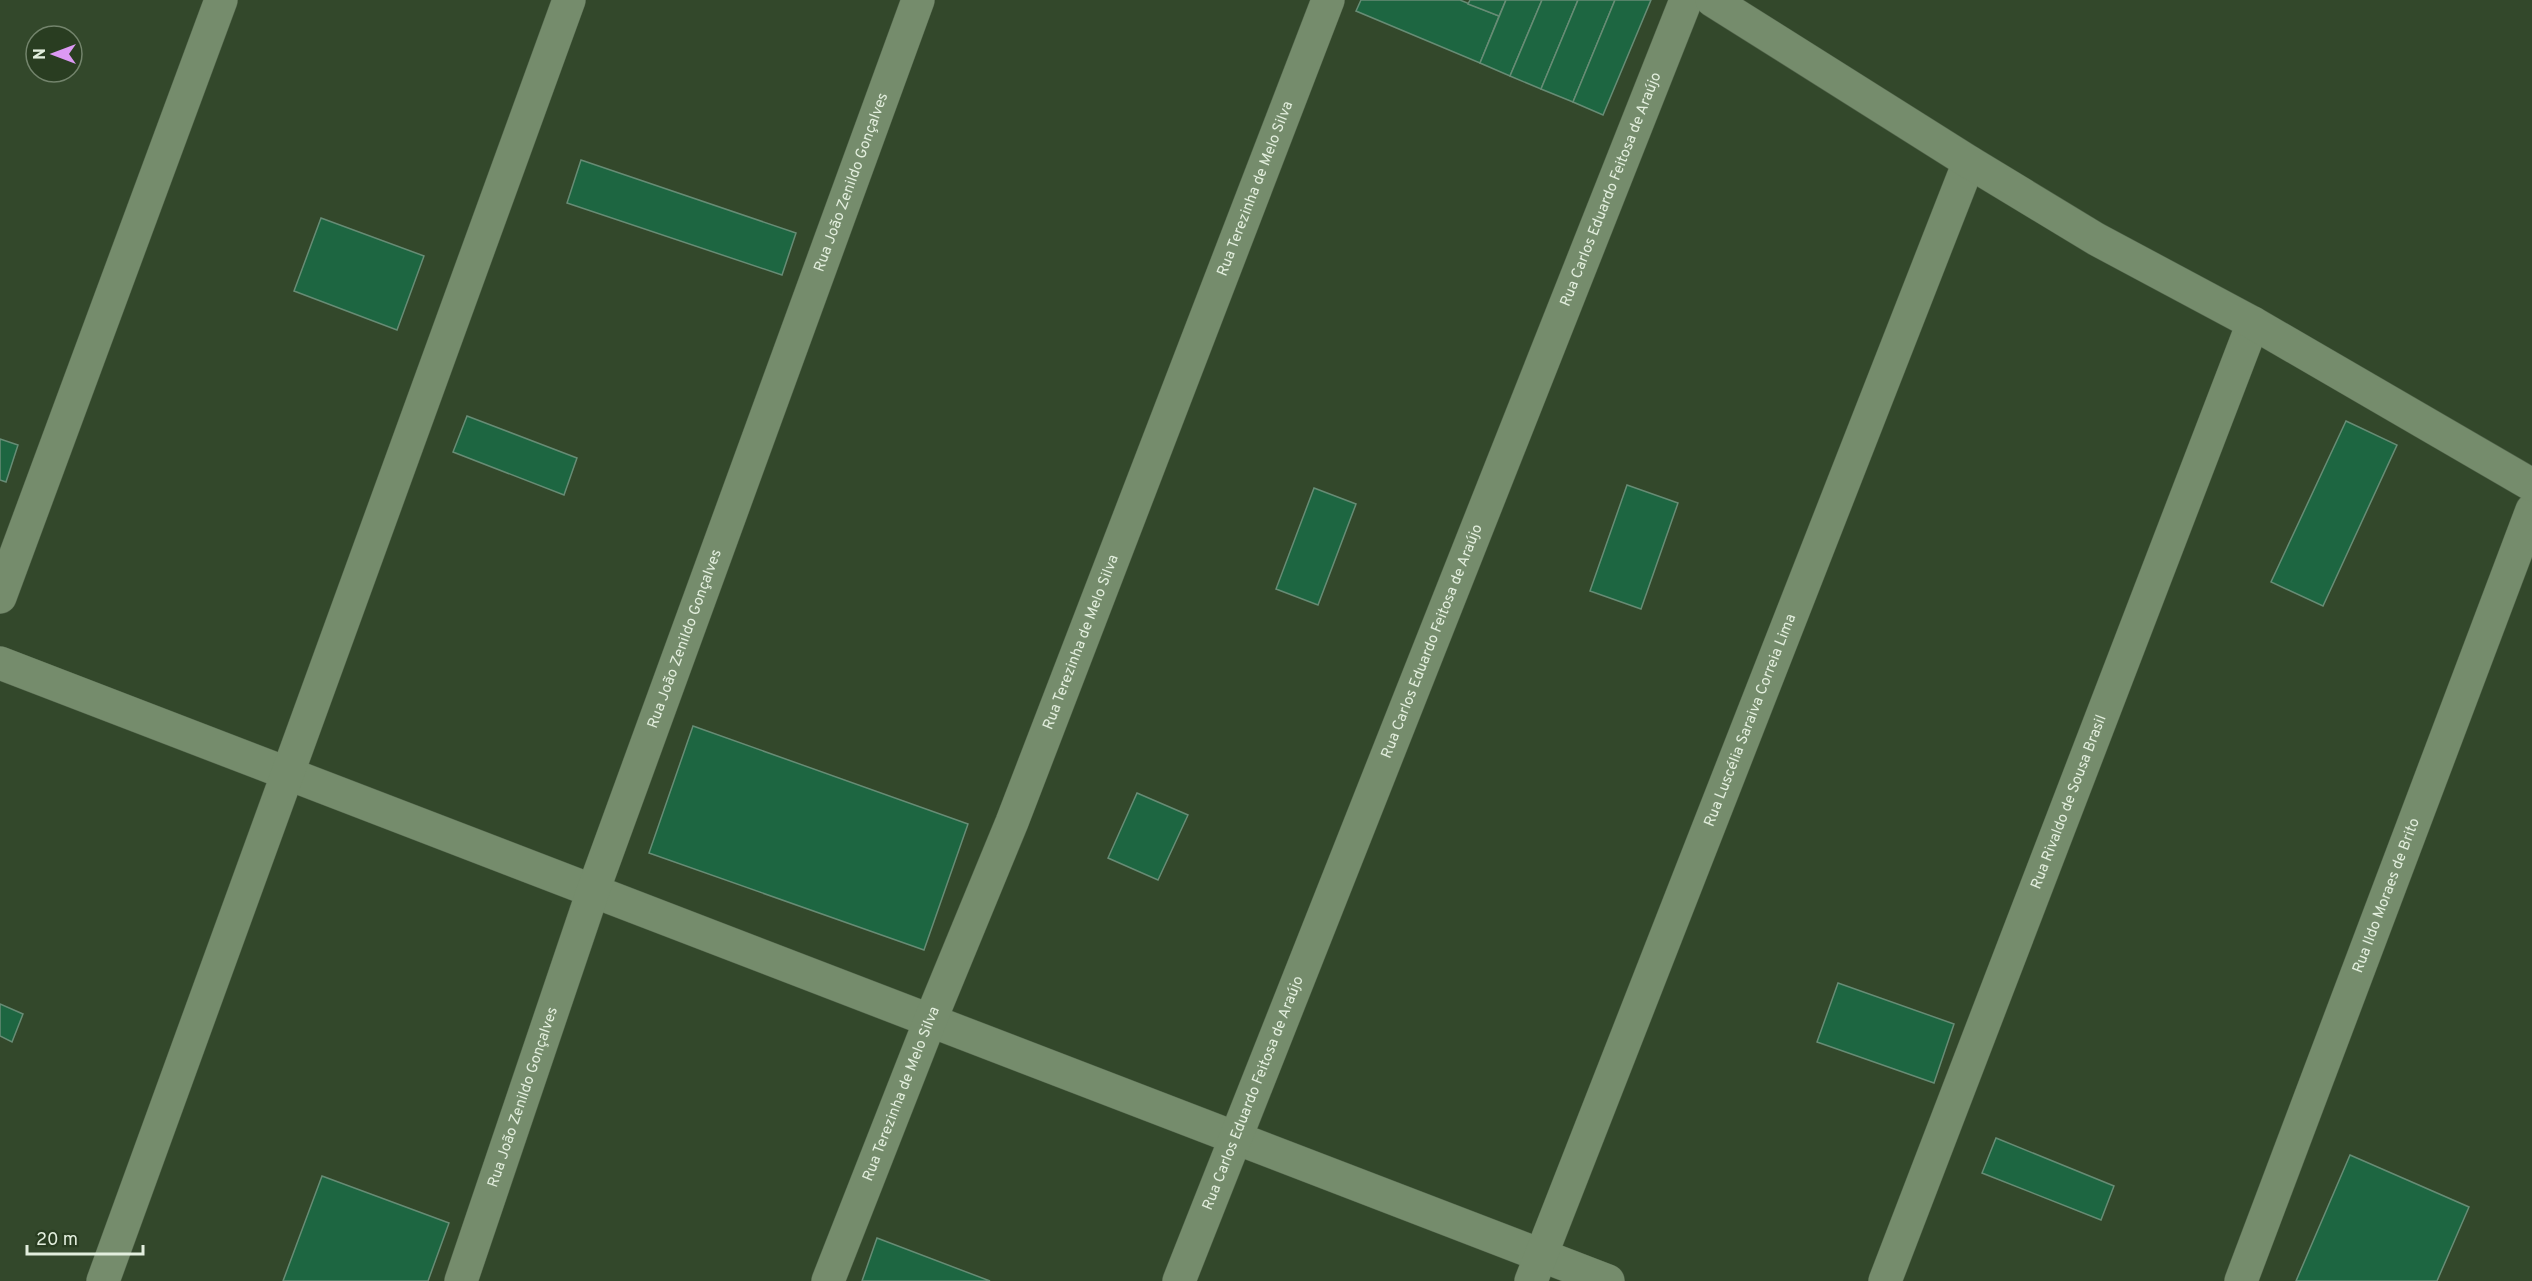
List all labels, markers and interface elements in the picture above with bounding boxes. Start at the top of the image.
north arrow [24,24,84,84]
text: N [31,48,51,60]
street label: Rua Carlos Eduardo Feitosa de Araújo [1556,69,1666,309]
street label: Rua João Zenildo Gonçalves [810,90,893,275]
street label: Rua Terezinha de Melo Silva [1213,98,1298,279]
street label: Rua Carlos Eduardo Feitosa de Araújo [1377,521,1487,761]
street label: Rua João Zenildo Gonçalves [644,547,726,731]
street label: Rua Terezinha de Melo Silva [1039,552,1123,733]
street label: Rua Luscélia Saraiva Correia Lima [1700,611,1801,830]
street label: Rua Rivaldo de Sousa Brasil [2027,712,2111,892]
street label: Rua Ildo Moraes de Brito [2349,815,2424,976]
street label: Rua Carlos Eduardo Feitosa de Araújo [1198,973,1308,1213]
street label: Rua João Zenildo Gonçalves [484,1004,563,1190]
street label: Rua Terezinha de Melo Silva [859,1004,944,1184]
scale bar [27,1218,142,1256]
text: 20 m [36,1229,78,1252]

